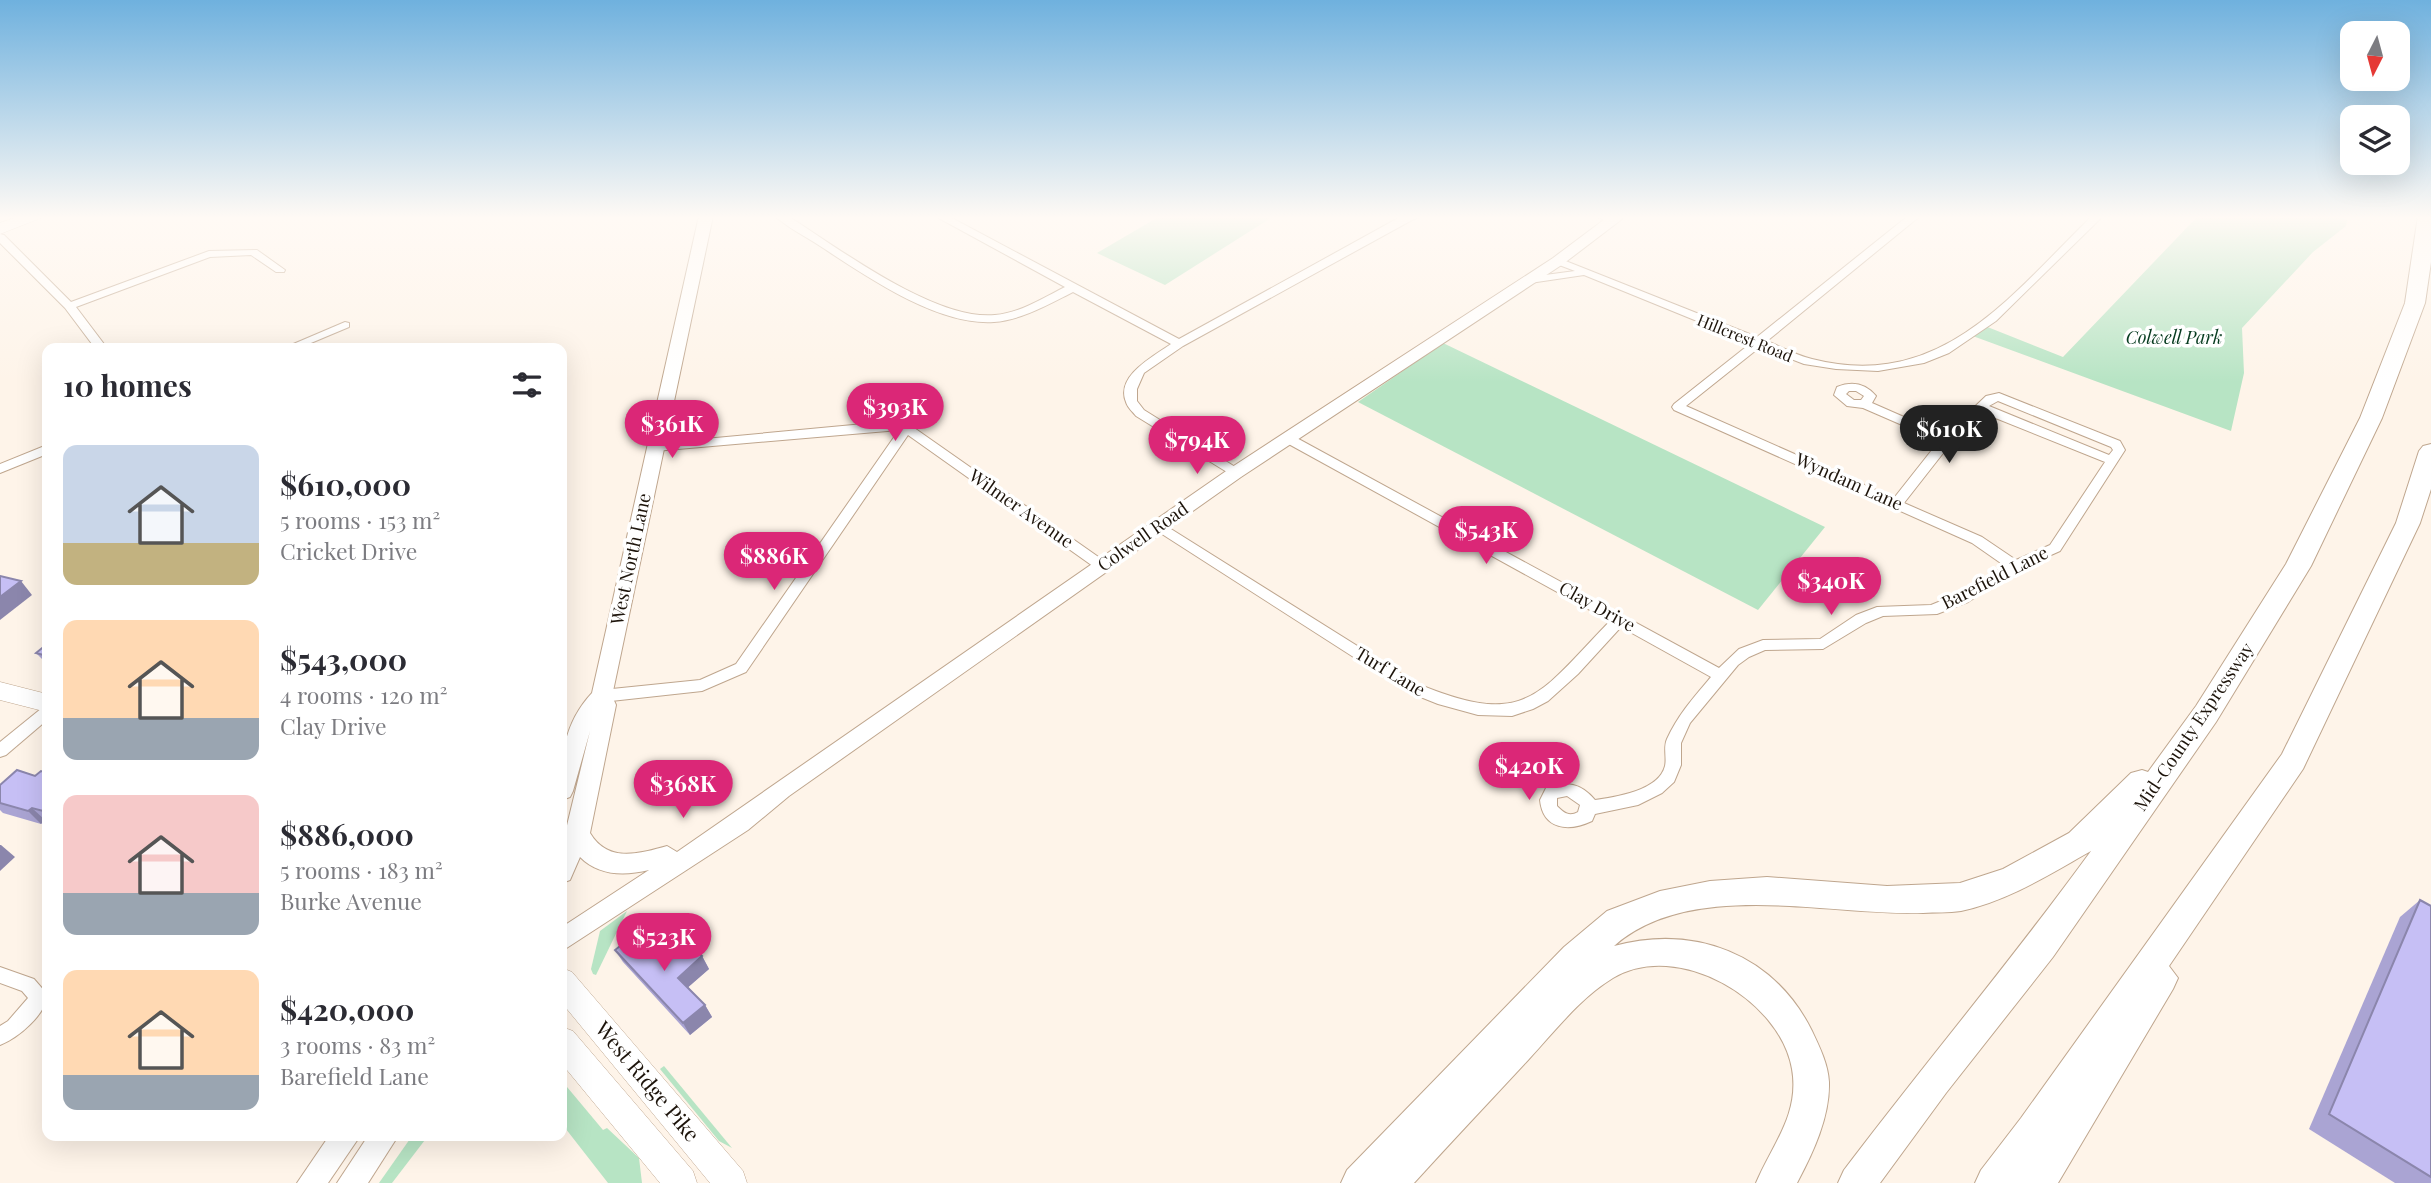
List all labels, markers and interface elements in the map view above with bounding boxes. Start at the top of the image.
north arrow [2340,21,2410,91]
map controls [2340,21,2410,175]
button: layers [2340,105,2410,175]
street label: Hillcrest Road [1694,309,1796,366]
park label: Colwell Park [2126,325,2222,349]
text: 10 homes [63,365,192,405]
icon: filters [508,366,546,404]
pin: $393K [846,384,944,443]
text: $393K [863,390,927,421]
pin: $361K [623,400,721,460]
pin: $610K [1900,406,1998,465]
text: $361K [641,407,703,438]
text: $610K [1916,412,1982,443]
pin: $794K [1148,416,1246,476]
text: $794K [1165,423,1229,454]
street label: Wyndam Lane [1791,446,1907,515]
street label: Wilmer Avenue [964,463,1079,553]
text: $610,000 [280,464,411,504]
icon: home [119,473,203,557]
street label: West North Lane [604,491,656,628]
street label: Colwell Road [1092,496,1193,576]
text: 5 rooms · 153 m² [280,504,440,535]
pin: $543K [1437,506,1535,566]
text: $543K [1454,513,1518,544]
pin: $886K [725,532,823,592]
text: Cricket Drive [280,535,417,566]
text: $886K [740,539,808,570]
street label: Barefield Lane [1937,540,2052,614]
pin: $340K [1782,558,1880,617]
text: $340K [1797,564,1865,595]
street label: Clay Drive [1555,575,1640,637]
street label: Mid-County Expressway [2128,638,2259,815]
text: $543,000 [280,639,407,679]
street label: Turf Lane [1351,641,1430,702]
icon: home [119,648,203,732]
text: 4 rooms · 120 m² [280,679,448,710]
text: Clay Drive [280,710,387,741]
pin: $420K [1480,742,1578,802]
text: $420K [1495,749,1563,780]
pin: $368K [634,760,732,820]
text: $368K [650,767,716,798]
text: $886,000 [280,814,414,854]
icon: home [119,823,203,907]
text: 5 rooms · 183 m² [280,854,443,885]
text: Burke Avenue [280,885,422,916]
pin: $523K [615,914,713,973]
text: $523K [632,920,696,951]
text: $420,000 [280,989,414,1029]
icon: home [119,998,203,1082]
street label: West Ridge Pike [589,1014,707,1147]
text: 3 rooms · 83 m² [280,1029,435,1060]
text: Barefield Lane [280,1060,429,1091]

